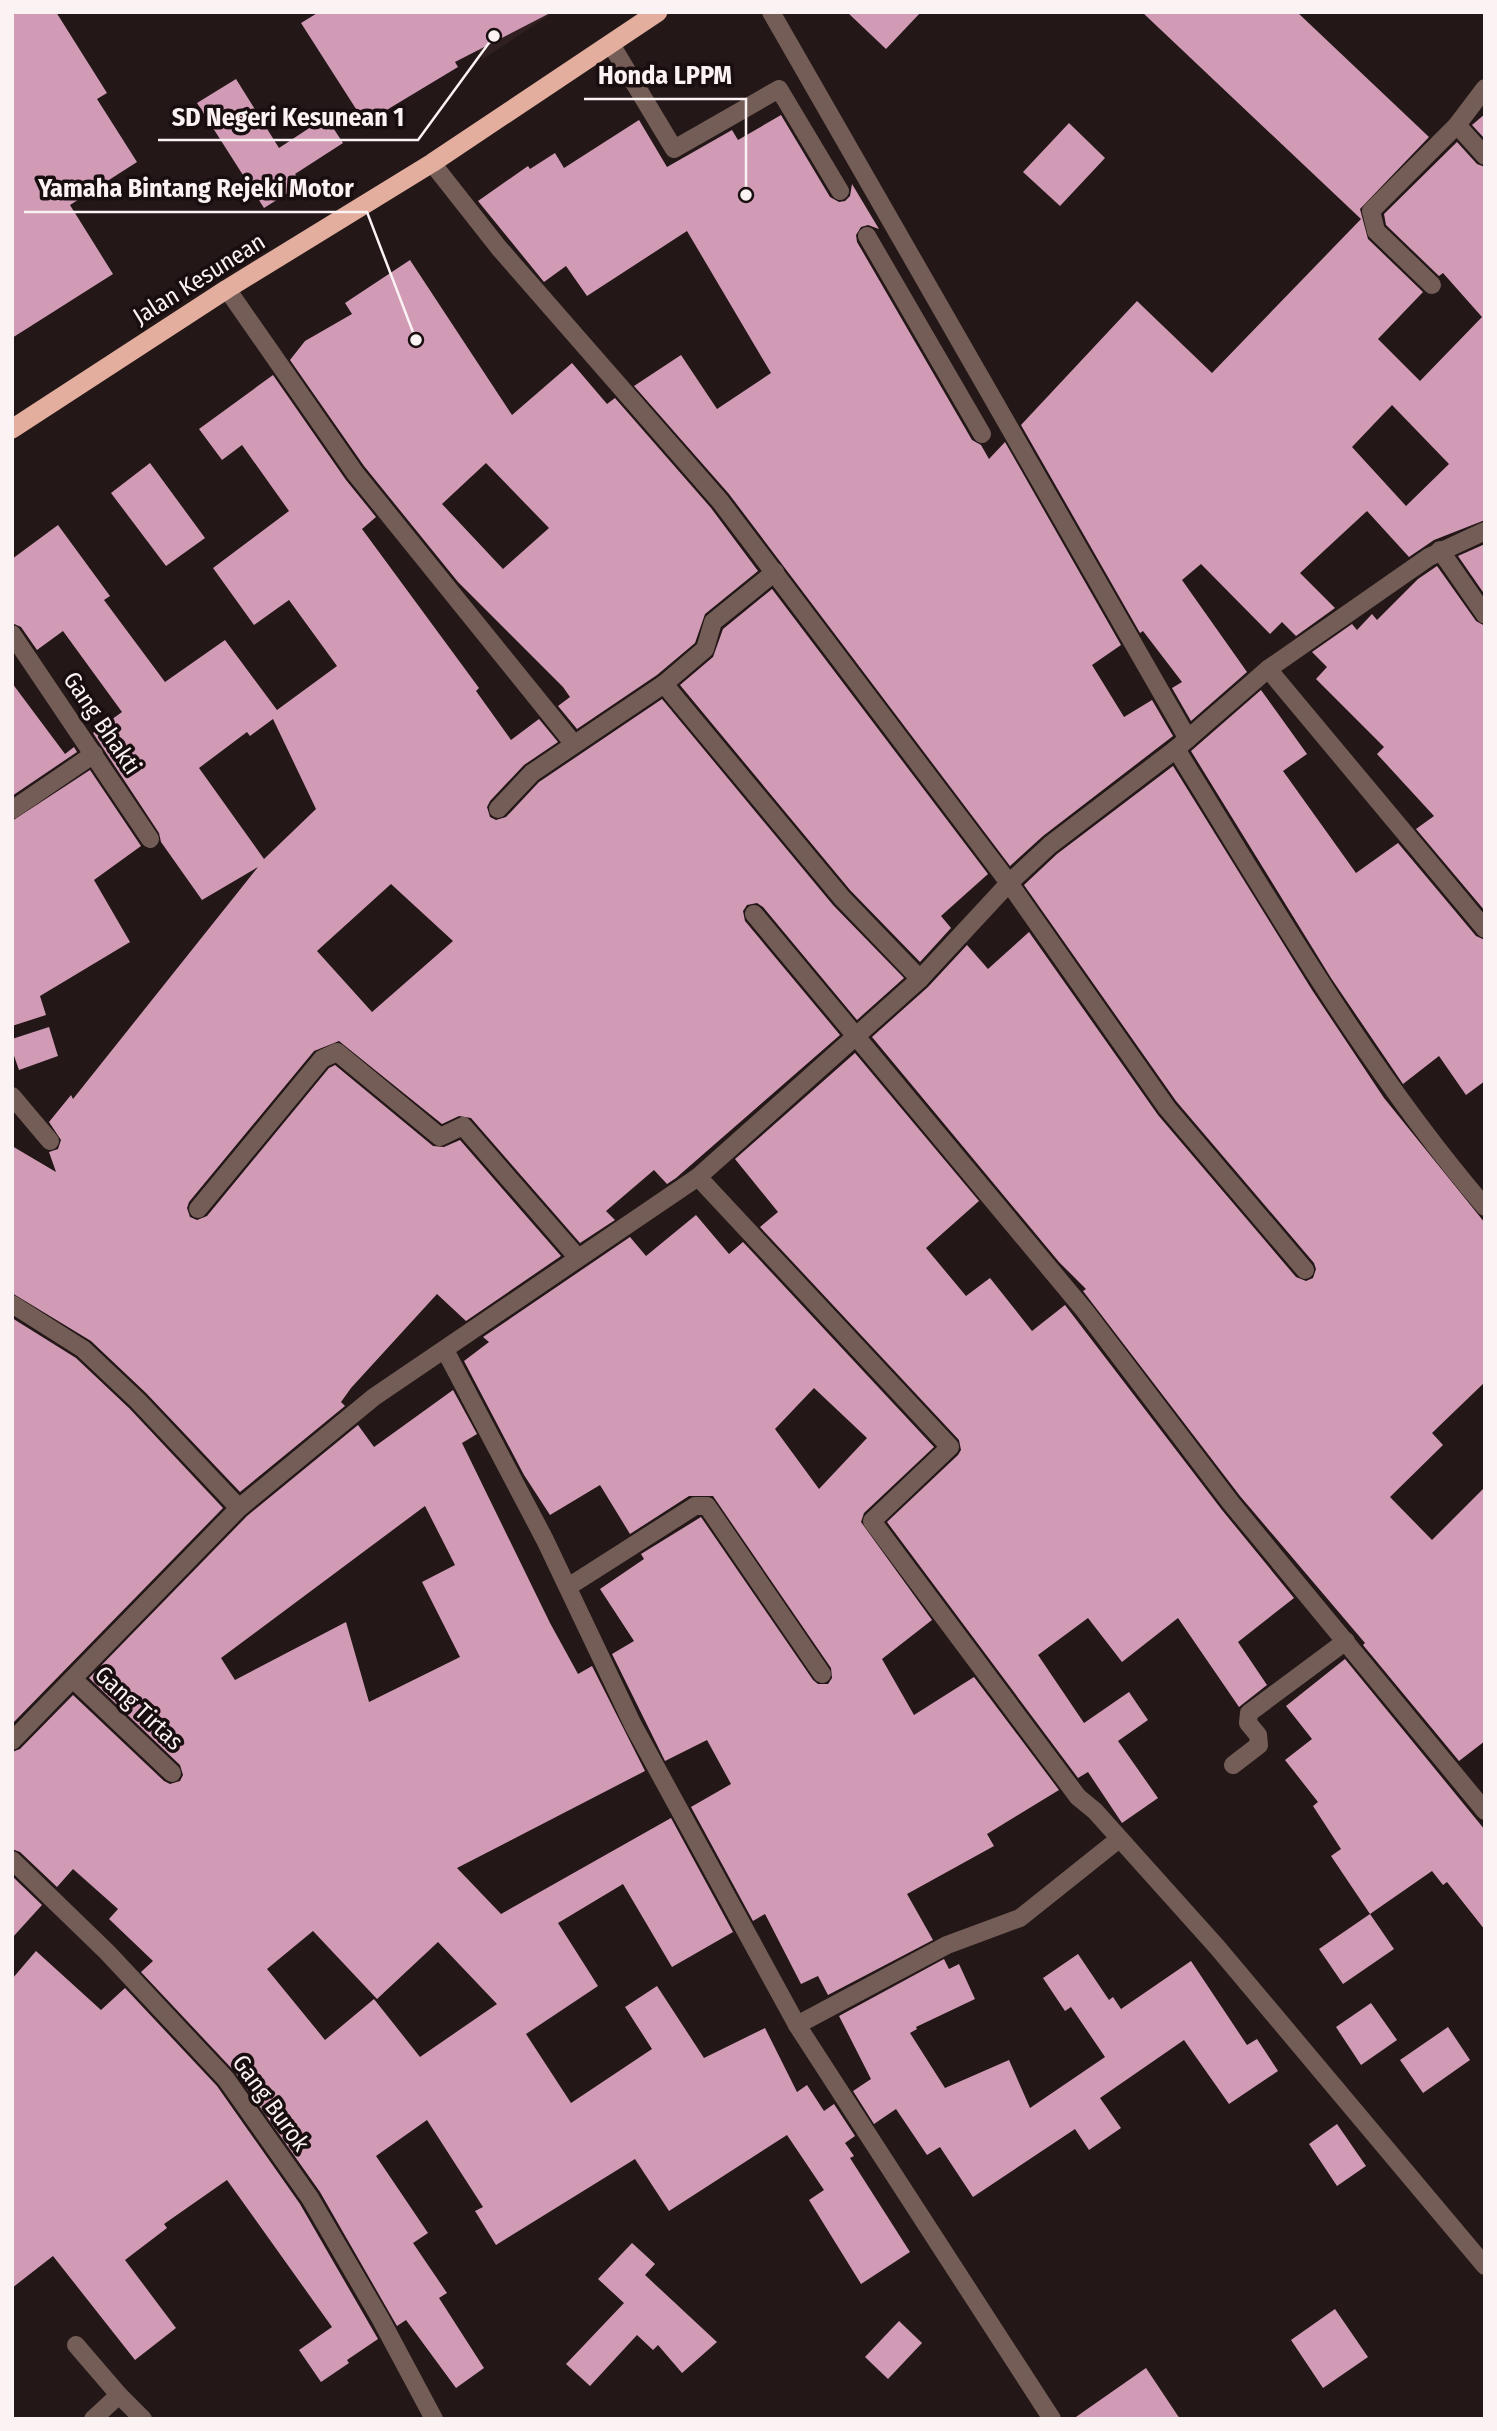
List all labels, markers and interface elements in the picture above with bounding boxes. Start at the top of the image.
callout: Honda LPPM [584,52,746,99]
text: Honda LPPM [598,60,732,91]
callout: SD Negeri Kesunean 1 [158,93,418,140]
text: SD Negeri Kesunean 1 [172,102,404,133]
callout: Yamaha Bintang Rejeki Motor [24,165,367,212]
text: Yamaha Bintang Rejeki Motor [37,173,354,204]
street label: Jalan Kesunean [128,227,270,331]
street label: Gang Bhakti [57,666,147,780]
street label: Gang Tirtas [89,1660,189,1756]
street label: Gang Burok [227,2049,316,2157]

